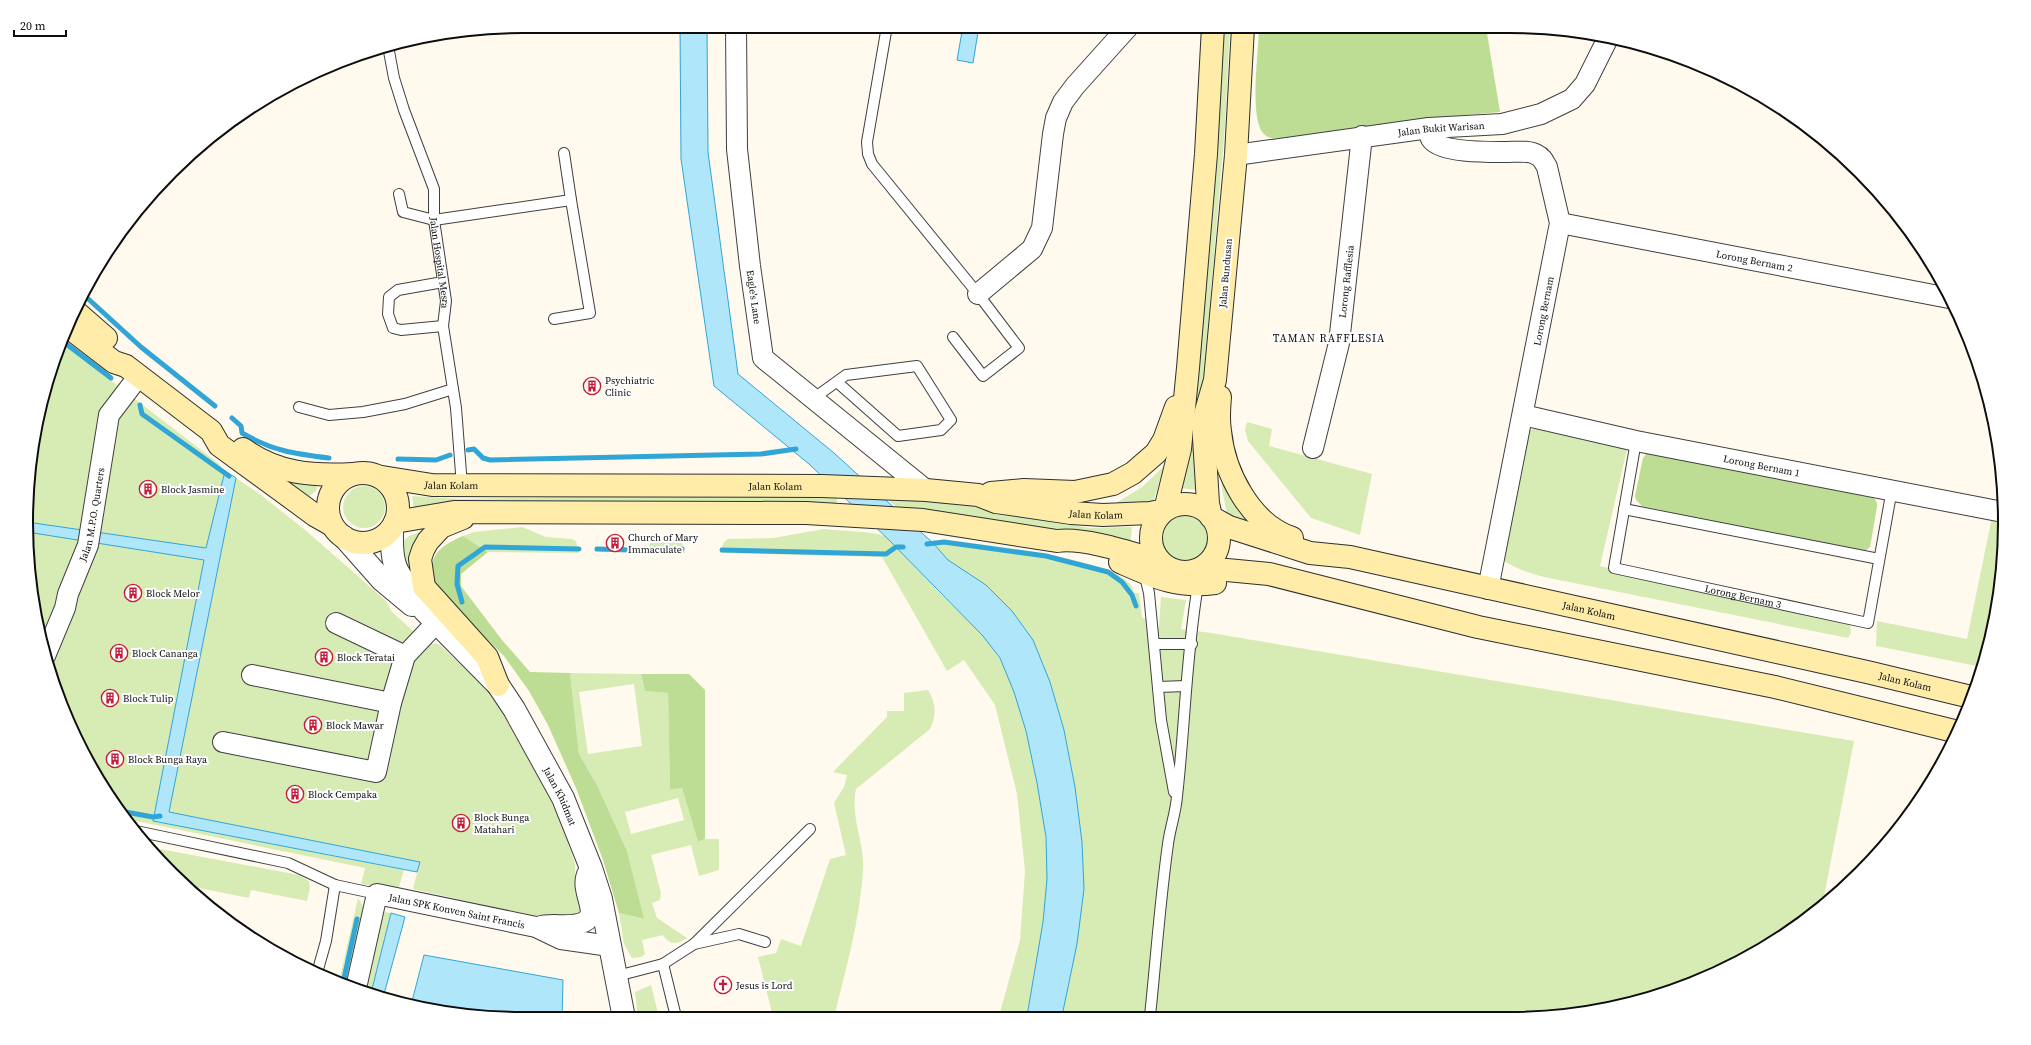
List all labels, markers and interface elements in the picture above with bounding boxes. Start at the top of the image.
scale bar [14,12,66,38]
text: 20 m [20,18,46,34]
street label: Jalan Bukit Warisan [1396,119,1485,139]
street label: Jalan Hospital Mesra [427,216,452,310]
street label: Jalan Bundusan [1216,238,1235,309]
street label: Lorong Rafflesia [1336,244,1357,319]
street label: Lorong Bernam 2 [1715,247,1794,275]
street label: Eagle's Lane [744,269,764,325]
street label: Lorong Bernam [1530,275,1557,347]
district label: TAMAN RAFFLESIA [1273,331,1385,346]
place label: Psychiatric Clinic [605,374,654,399]
building icon: Psychiatric Clinic [582,376,602,396]
street label: Lorong Bernam 1 [1722,452,1801,480]
street label: Jalan M.P.O. Quarters [76,467,107,564]
street label: Jalan Kolam [422,478,478,492]
building icon: Block Jasmine [138,479,158,499]
street label: Jalan Kolam [747,480,802,493]
place label: Block Jasmine [161,483,224,496]
street label: Jalan Kolam [1067,507,1123,522]
place label: Church of Mary Immaculate [628,531,699,556]
building icon: Church of Mary Immaculate [605,533,625,553]
street label: Lorong Bernam 3 [1704,582,1782,611]
building icon: Block Melor [123,583,143,603]
place label: Block Melor [146,587,201,600]
street label: Jalan Kolam [1560,598,1617,623]
building icon: Block Cananga [109,643,129,663]
place label: Block Cananga [132,647,199,660]
building icon: Block Teratai [314,647,334,667]
place label: Block Teratai [337,651,395,664]
street label: Jalan Kolam [1877,669,1933,694]
building icon: Block Tulip [100,688,120,708]
place label: Block Tulip [123,692,174,705]
building icon: Block Mawar [303,715,323,735]
place label: Block Mawar [326,719,384,732]
building icon: Block Bunga Raya [105,749,125,769]
place label: Block Bunga Raya [128,753,208,766]
street label: Jalan Khidmat [540,764,580,828]
building icon: Block Cempaka [285,784,305,804]
place label: Block Cempaka [308,788,378,801]
place label: Block Bunga Matahari [474,811,530,836]
building icon: Block Bunga Matahari [451,813,471,833]
street label: Jalan SPK Konven Saint Francis [387,890,526,932]
church icon: Jesus is Lord [713,975,733,995]
place label: Jesus is Lord [735,979,793,992]

